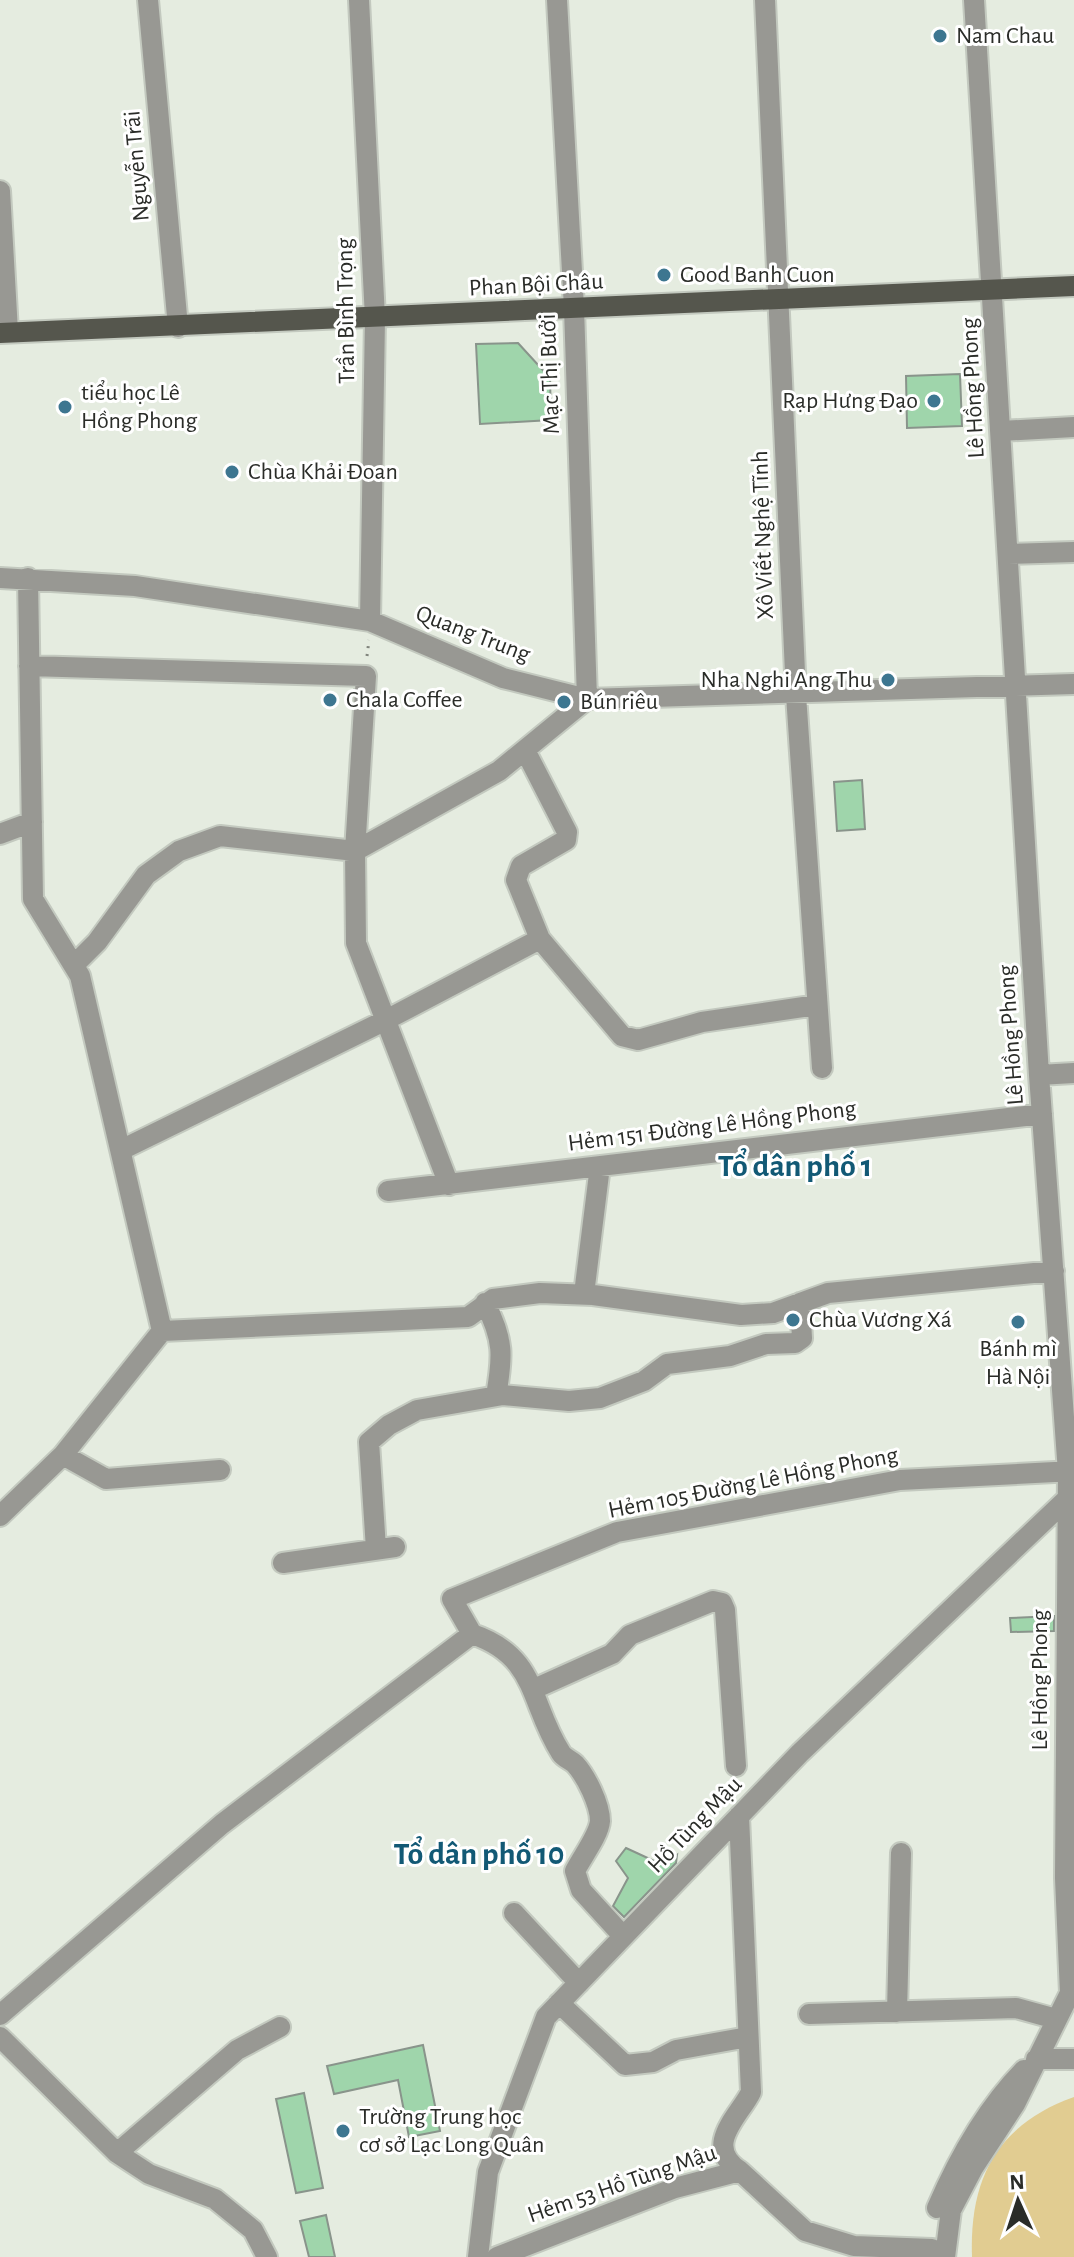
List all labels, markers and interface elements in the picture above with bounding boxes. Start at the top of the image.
place label: Nam Chau [956,24,1054,48]
marker: Nam Chau [931,27,949,45]
street label: Nguyễn Trãi [119,109,154,223]
street label: Trần Bình Trọng [333,237,359,384]
place label: Good Banh Cuon [680,263,835,287]
marker: Good Banh Cuon [655,266,673,284]
street label: Phan Bội Châu [468,269,604,301]
street label: Mạc Thị Bưởi [536,313,564,435]
street label: Lê Hồng Phong [957,317,989,459]
place label: tiểu học Lê Hồng Phong [81,380,197,433]
place label: Rạp Hưng Đạo [782,389,918,413]
marker: Rạp Hưng Đạo [925,392,943,410]
marker: tiểu học Lê Hồng Phong [56,398,74,416]
street label: Xô Viết Nghệ Tĩnh [748,450,778,620]
place label: Chùa Khải Đoan [248,460,398,484]
marker: Chùa Khải Đoan [223,463,241,481]
street label: Quang Trung [412,601,534,667]
place label: Nha Nghi Ang Thu [700,668,872,692]
marker: Nha Nghi Ang Thu [879,671,897,689]
place label: Chala Coffee [346,688,463,712]
place label: Bún riêu [580,690,658,714]
marker: Chala Coffee [321,691,339,709]
marker: Bún riêu [555,693,573,711]
street label: Lê Hồng Phong [994,964,1028,1106]
street label: Hẻm 151 Đường Lê Hồng Phong [567,1096,858,1156]
district label: Tổ dân phố 1 [718,1148,872,1182]
place label: Chùa Vương Xá [809,1308,952,1332]
marker: Chùa Vương Xá [784,1311,802,1329]
marker: Bánh mì Hà Nội [1009,1313,1027,1331]
place label: Bánh mì Hà Nội [979,1337,1057,1389]
street label: Hẻm 105 Đường Lê Hồng Phong [606,1443,900,1523]
street label: Lê Hồng Phong [1028,1609,1052,1750]
street label: Hồ Tùng Mậu [643,1772,747,1878]
district label: Tổ dân phố 10 [394,1836,564,1870]
place label: Trường Trung học cơ sở Lạc Long Quân [359,2105,544,2157]
marker: Trường Trung học cơ sở Lạc Long Quân [334,2122,352,2140]
street label: Hẻm 53 Hồ Tùng Mậu [525,2140,719,2228]
north arrow [978,2161,1058,2241]
text: N [1009,2171,1025,2193]

